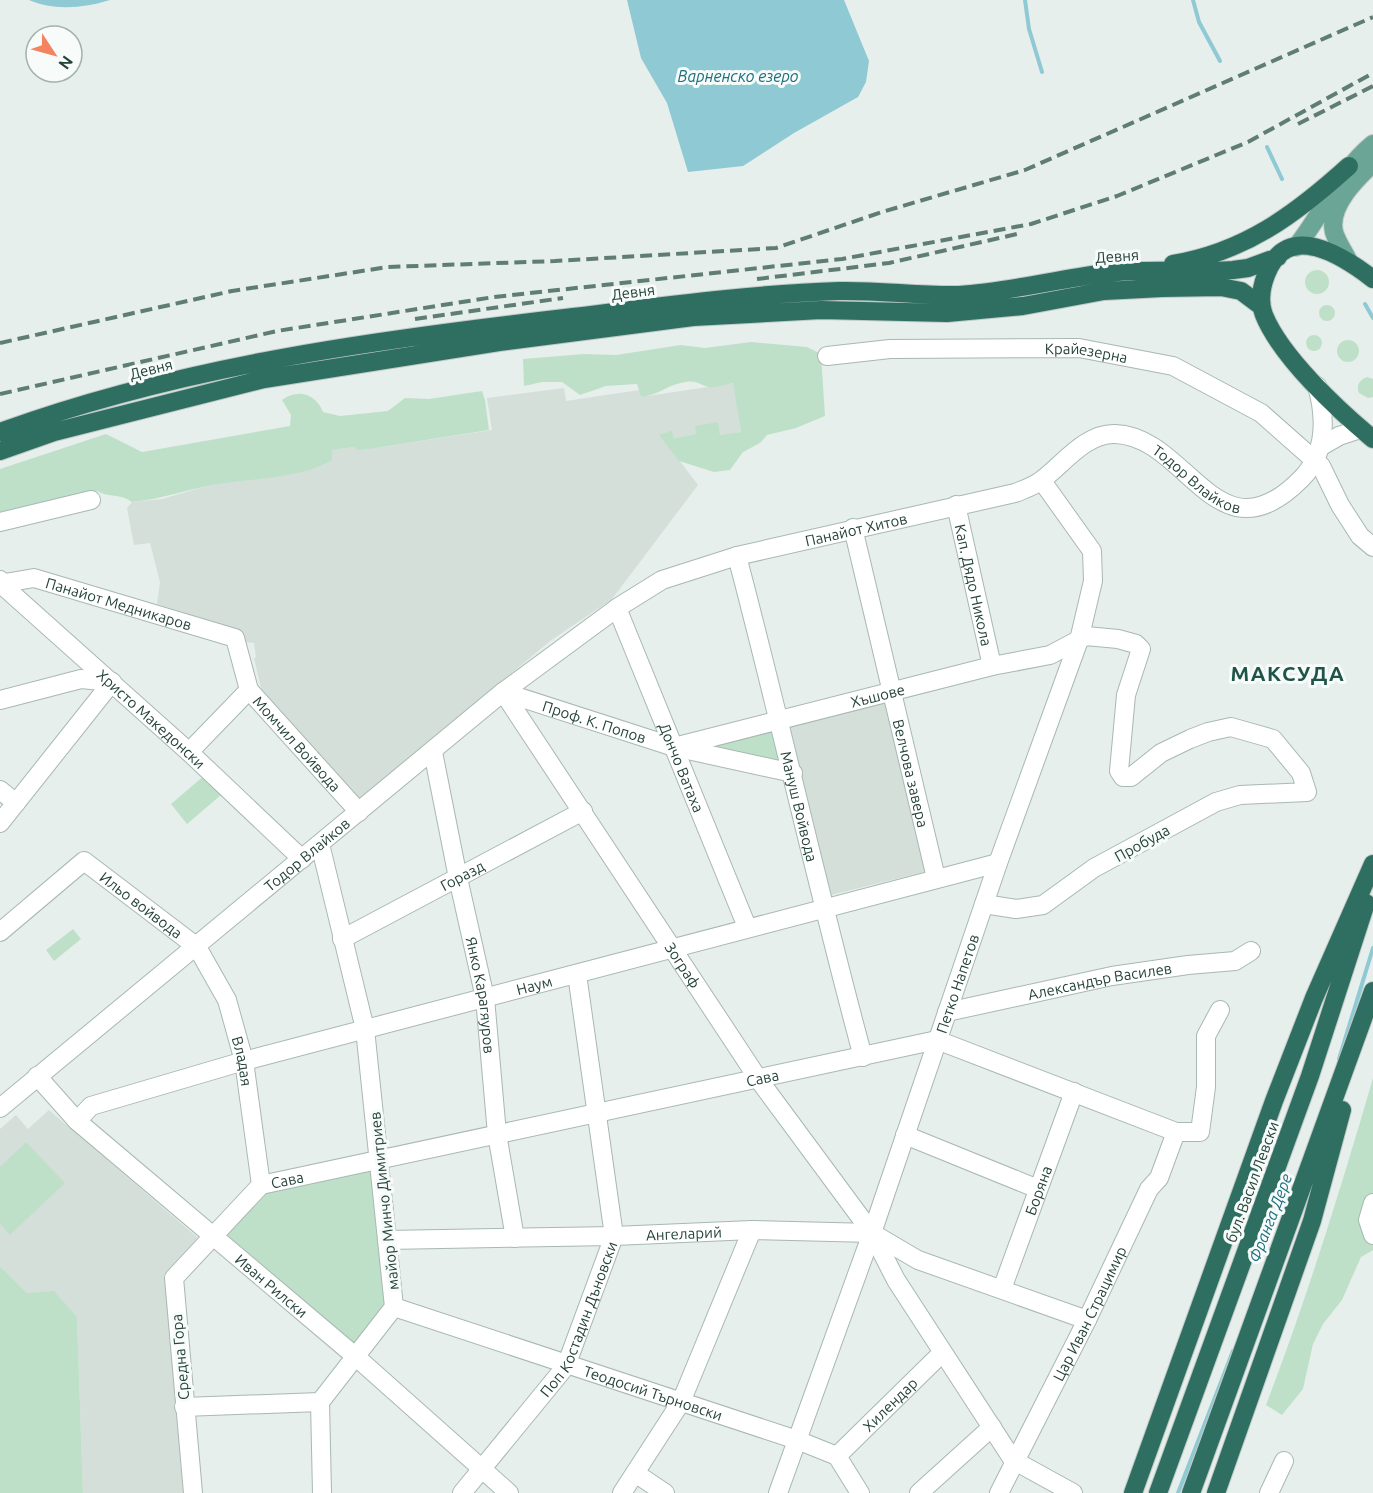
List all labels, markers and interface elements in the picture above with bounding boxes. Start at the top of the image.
north arrow [24,24,84,84]
text: N [55,53,77,73]
water label: Варненско езеро [678,67,799,85]
street label: Девня [1095,246,1139,266]
street label: Девня [610,281,656,303]
street label: Кpaйeзepнa [1045,339,1129,366]
street label: Девня [128,355,174,383]
street label: Тодор Влайков [1150,441,1242,516]
street label: Панайот Хитов [803,509,909,549]
street label: Кап. Дядо Никола [952,522,996,648]
street label: Панайот Медникаров [44,574,194,633]
district label: МАКСУДА [1231,661,1345,685]
street label: Христо Македонски [94,666,209,772]
street label: Хъшове [849,680,906,710]
street label: Момчил Войвода [250,692,344,795]
street label: Проф. К. Попов [541,697,648,746]
street label: Велчова завера [890,717,932,829]
street label: Дончо Ватаха [656,720,708,814]
street label: Mануш Войвода [778,749,821,863]
street label: Тодор Влайков [261,814,353,895]
street label: Прoбудa [1112,821,1172,865]
street label: Горазд [437,857,487,894]
street label: Ильо войвода [97,868,186,941]
street label: Петко Напетов [932,932,982,1035]
street label: Янко Карагяуров [463,935,498,1054]
street label: Зограф [662,939,704,991]
street label: Александър Василев [1026,959,1173,1003]
street label: Наум [514,972,554,998]
street label: Владая [229,1034,256,1087]
street label: Сава [745,1066,780,1089]
street label: майор Минчо Димитриев [366,1111,402,1291]
street label: бул. Васил Левски [1222,1119,1282,1245]
street label: Боряна [1021,1163,1055,1217]
street label: Сава [269,1168,305,1191]
water label: Франга Дере [1245,1171,1295,1265]
street label: Ангеларий [646,1223,722,1243]
street label: Поп Костадин Дъновски [536,1239,620,1400]
street label: Цар Иван Страцимир [1049,1243,1129,1384]
street label: Иван Рилски [232,1250,311,1321]
street label: Средна Гора [168,1313,192,1401]
street label: Теодосий Търновски [582,1362,725,1423]
street label: Хилендар [859,1374,921,1435]

